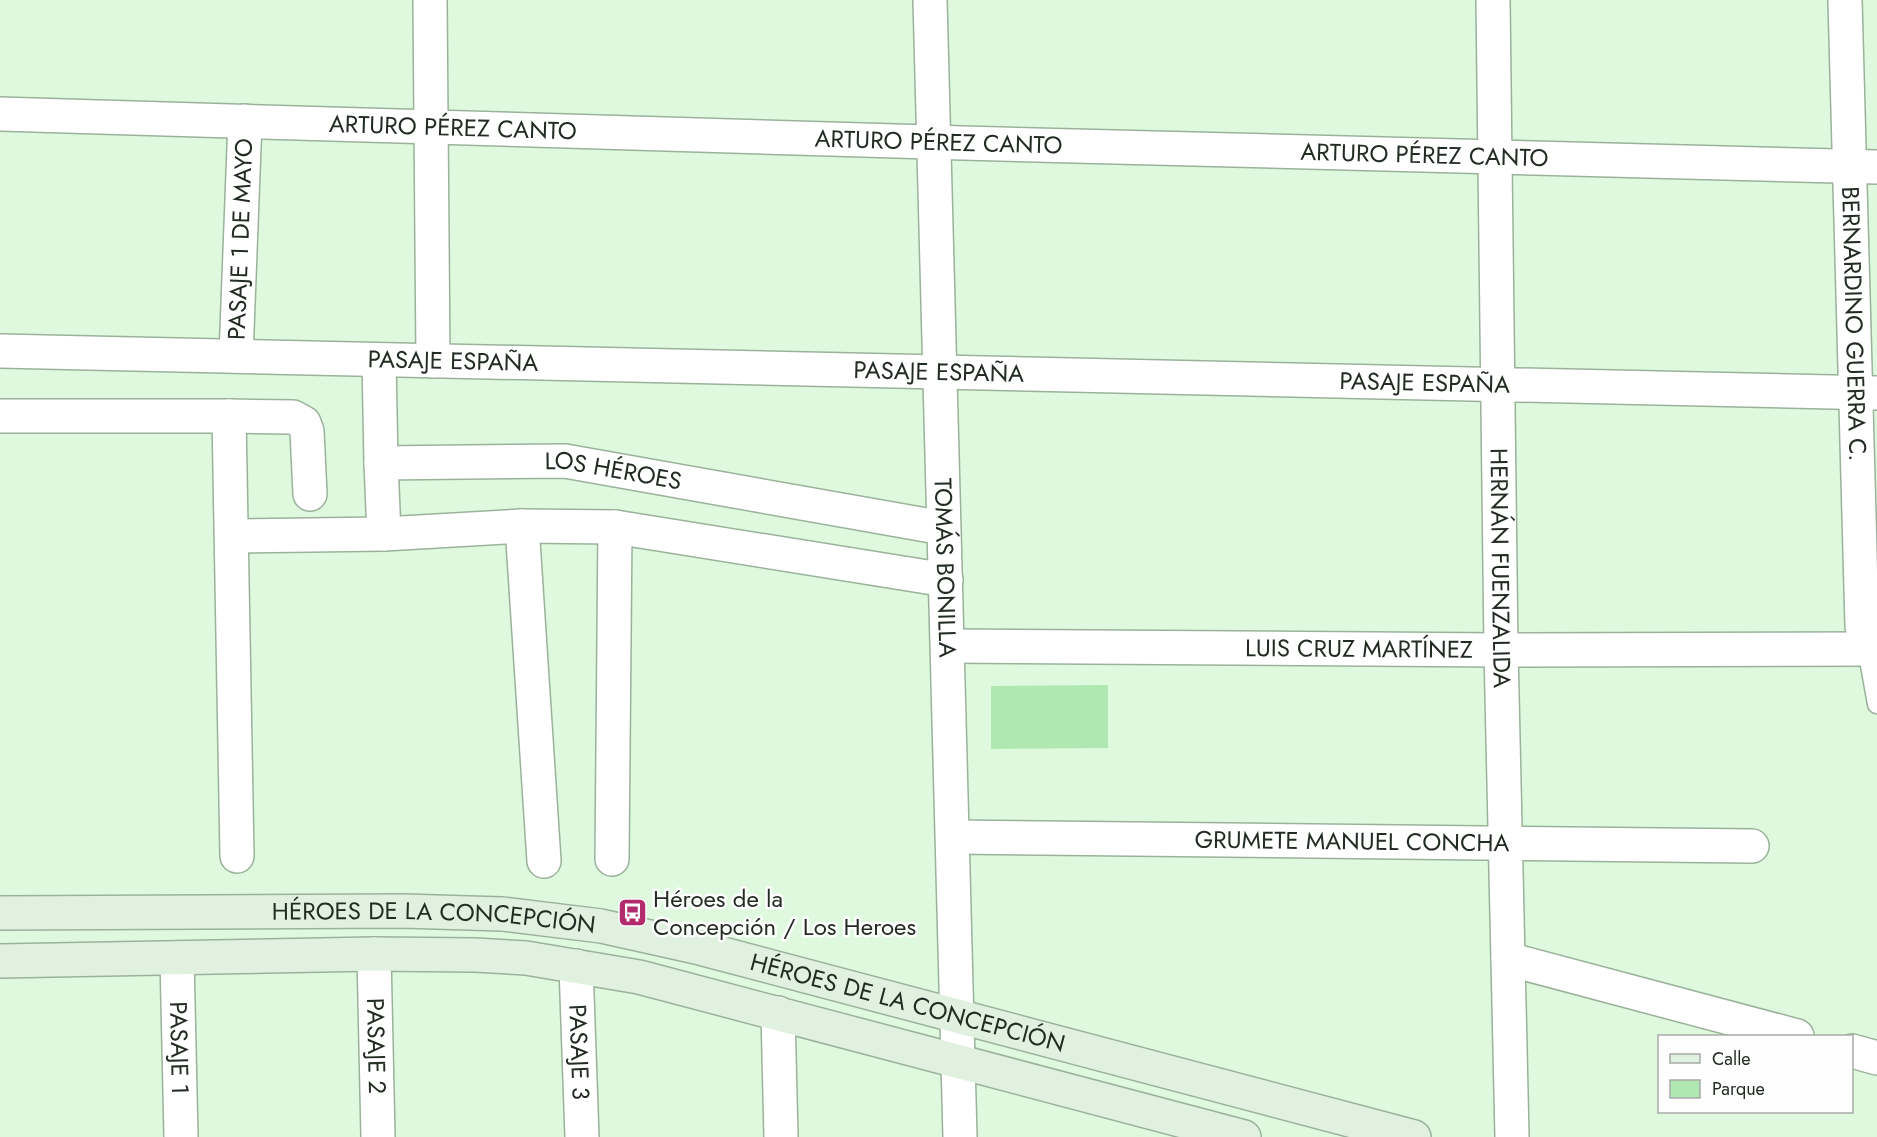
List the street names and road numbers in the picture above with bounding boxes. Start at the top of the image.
street label: ARTURO PÉREZ CANTO [328,106,577,148]
street label: ARTURO PÉREZ CANTO [814,121,1063,163]
street label: ARTURO PÉREZ CANTO [1300,134,1549,175]
street label: PASAJE 1 DE MAYO [219,137,261,341]
street label: BERNARDINO GUERRA C. [1833,186,1876,462]
street label: PASAJE ESPAÑA [367,341,539,380]
street label: PASAJE ESPAÑA [853,352,1025,391]
street label: PASAJE ESPAÑA [1339,363,1511,402]
street label: LOS HÉROES [544,443,685,498]
street label: HERNÁN FUENZALIDA [1482,448,1520,688]
street label: TOMÁS BONILLA [926,478,965,658]
street label: LUIS CRUZ MARTÍNEZ [1245,630,1473,667]
street label: GRUMETE MANUEL CONCHA [1194,822,1510,860]
street label: HÉROES DE LA CONCEPCIÓN [272,893,598,942]
street label: HÉROES DE LA CONCEPCIÓN [746,944,1069,1061]
street label: PASAJE 2 [358,998,395,1094]
street label: PASAJE 1 [161,1001,198,1095]
street label: PASAJE 3 [560,1004,599,1100]

